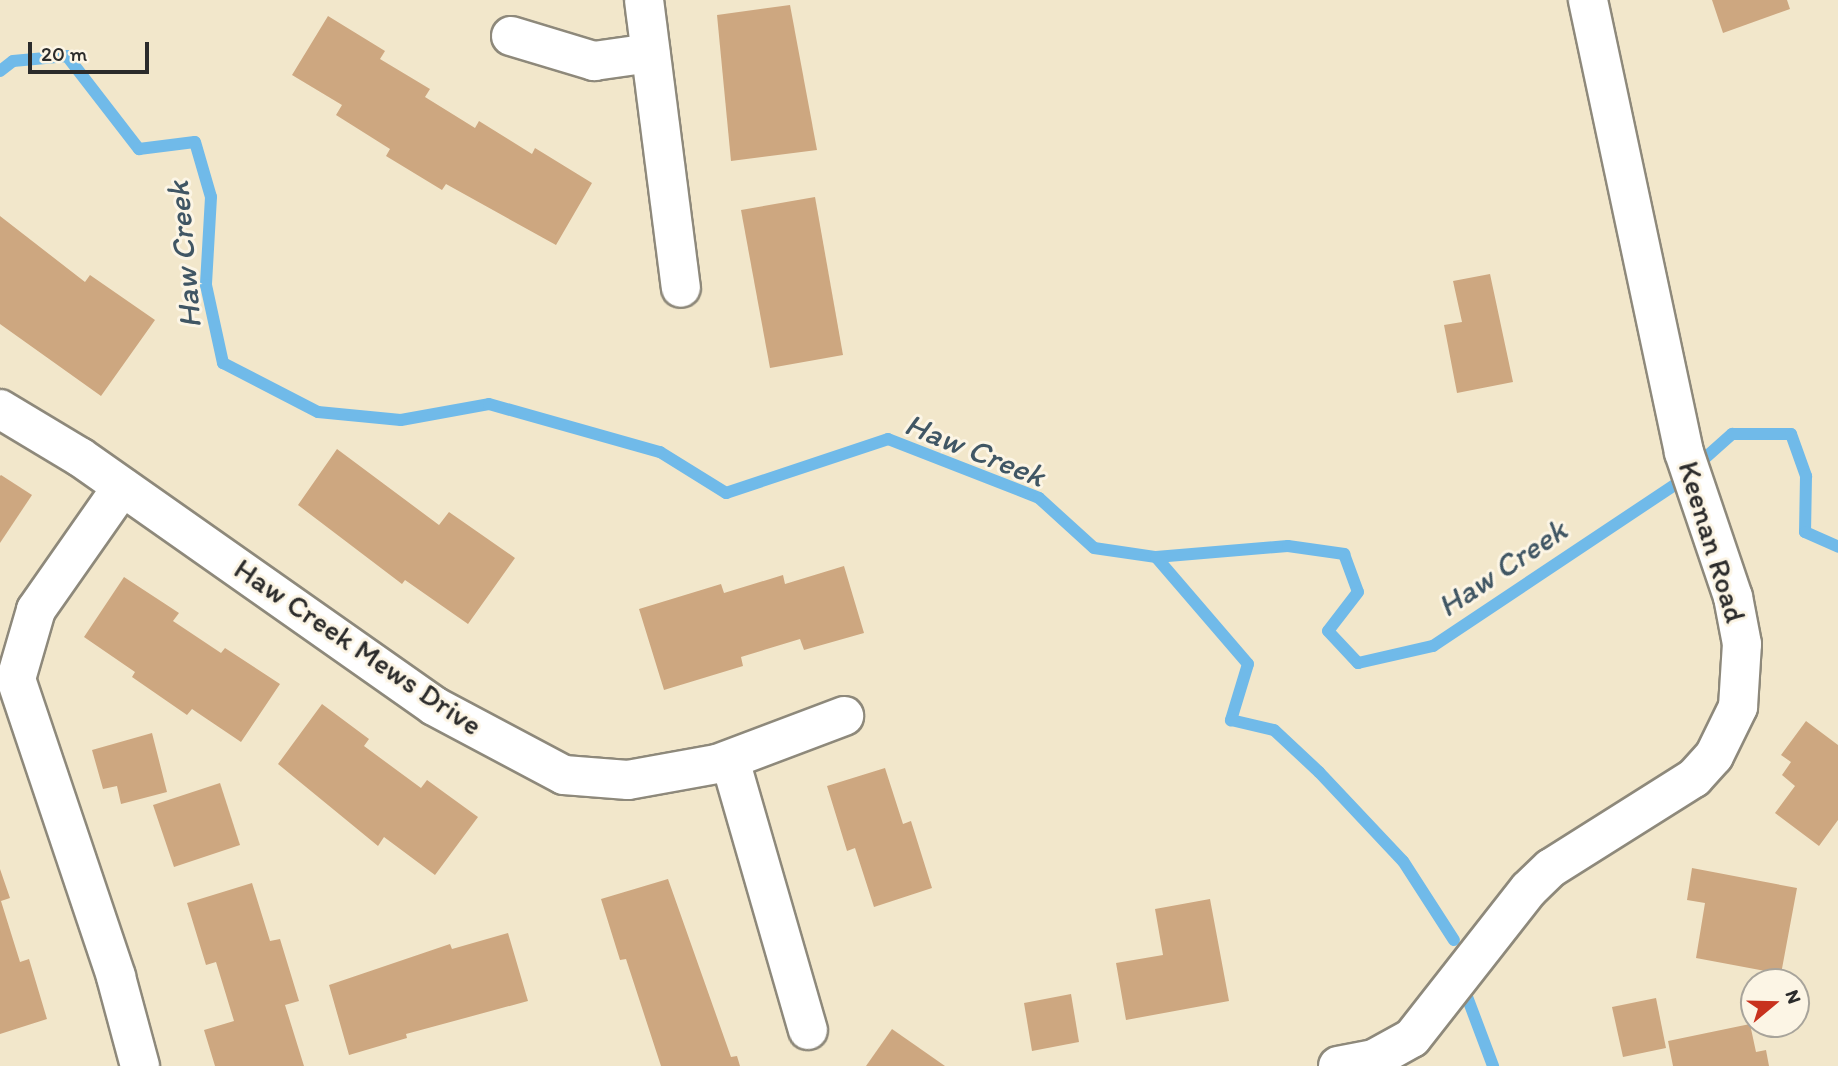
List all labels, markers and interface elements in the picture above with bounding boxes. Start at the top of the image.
scale bar [32,28,152,72]
text: 20 m [41,41,87,66]
water label: Haw Creek [158,180,210,330]
water label: Haw Creek [899,405,1051,495]
street label: Keenan Road [1670,457,1754,627]
water label: Haw Creek [1430,511,1574,625]
street label: Haw Creek Mews Drive [227,551,489,743]
north arrow [1740,968,1810,1038]
text: N [1780,987,1806,1006]

